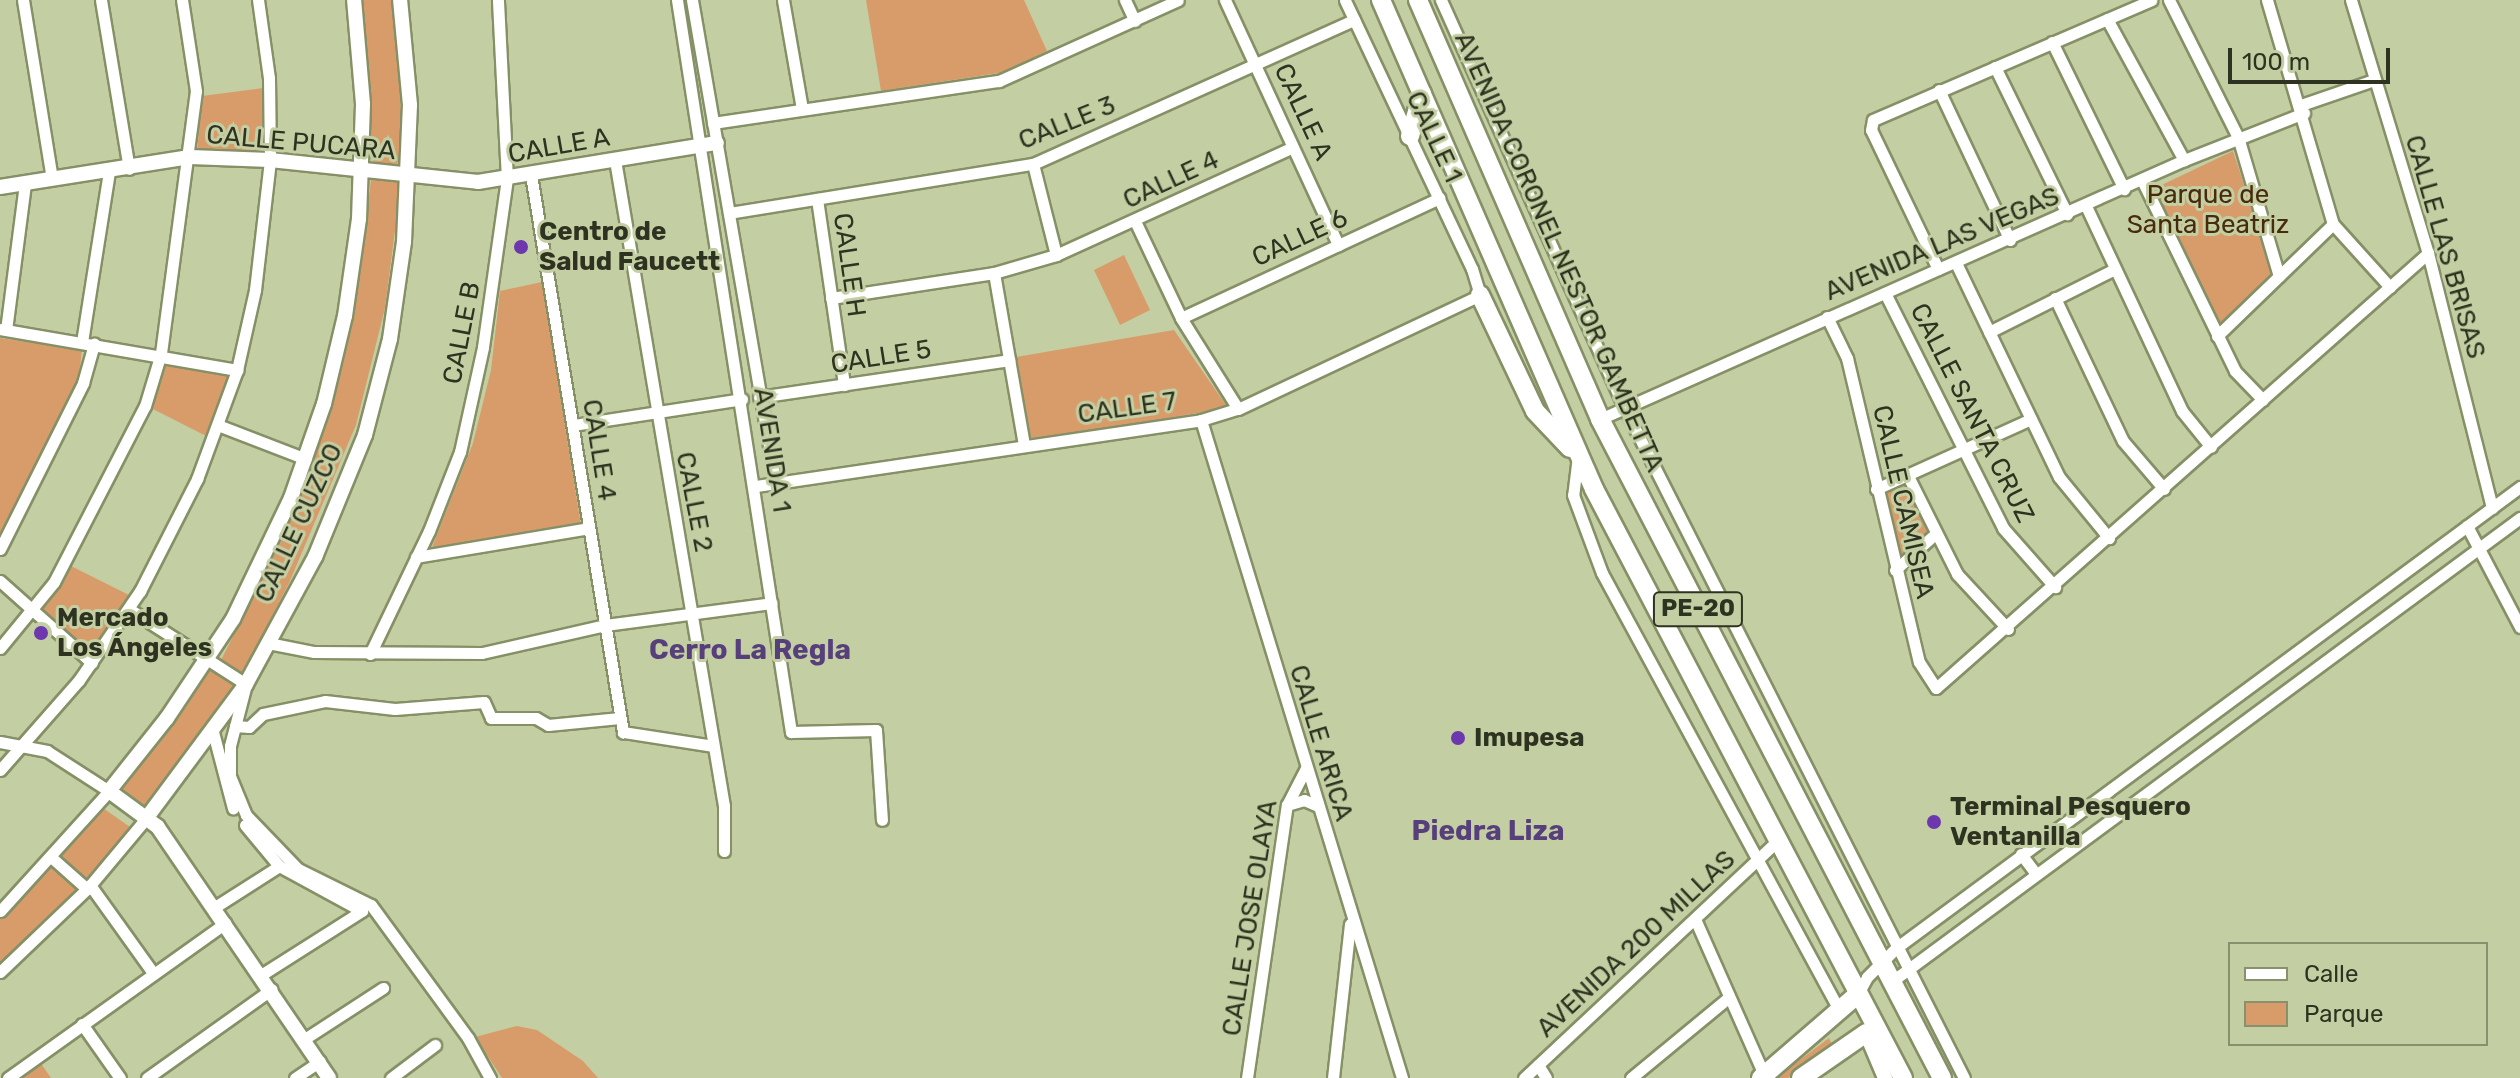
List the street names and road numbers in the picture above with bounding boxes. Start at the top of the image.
street label: AVENIDA CORONEL NESTOR GAMBETTA [1447,27,1671,477]
street label: CALLE A [1267,59,1339,165]
street label: CALLE 1 [1399,86,1469,188]
street label: CALLE 3 [1014,90,1120,156]
street label: CALLE PUCARA [205,119,397,167]
street label: CALLE A [505,122,613,170]
street label: CALLE LAS BRISAS [2398,132,2492,362]
street label: CALLE 4 [1118,144,1224,216]
street label: AVENIDA LAS VEGAS [1819,180,2065,308]
street label: CALLE 6 [1247,202,1353,274]
street label: CALLE H [826,211,872,319]
street label: CALLE B [437,279,487,387]
street label: CALLE SANTA CRUZ [1903,298,2041,528]
street label: CALLE 5 [828,334,934,380]
street label: AVENIDA 1 [747,385,797,515]
street label: CALLE 7 [1076,386,1178,430]
street label: CALLE 4 [576,397,622,503]
street label: CALLE CAMISEA [1866,402,1940,602]
street label: CALLE CUZCO [249,439,349,607]
street label: CALLE 2 [669,449,719,555]
road number: PE-20 [1652,589,1744,629]
street label: CALLE ARICA [1282,661,1360,825]
street label: CALLE JOSE OLAYA [1216,798,1284,1038]
street label: AVENIDA 200 MILLAS [1530,844,1742,1044]

